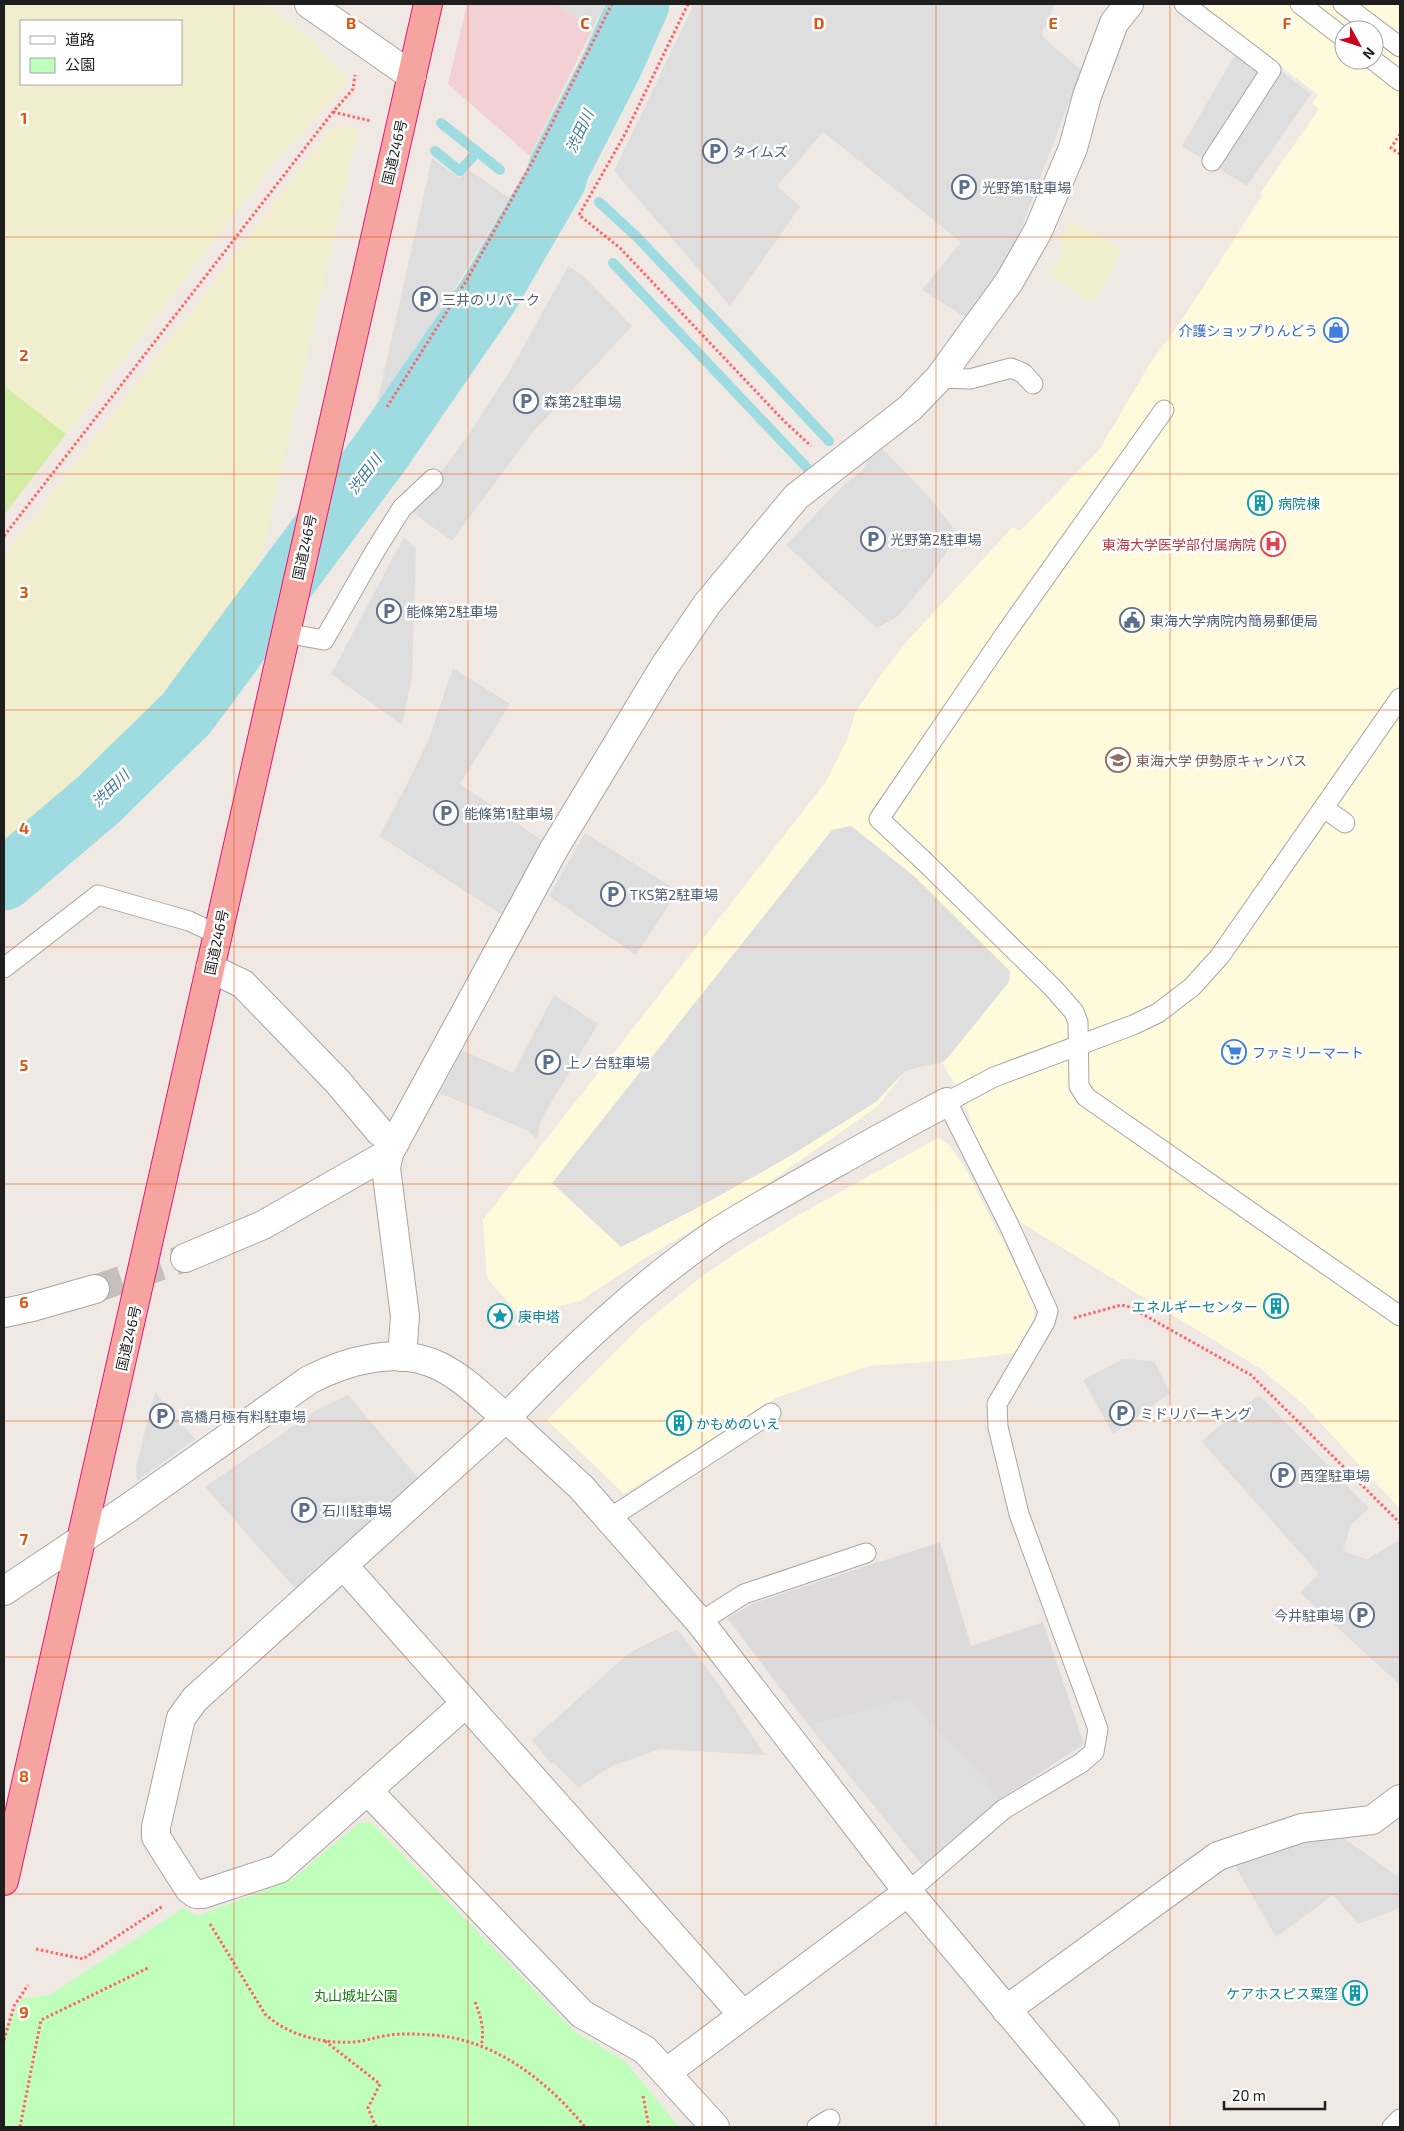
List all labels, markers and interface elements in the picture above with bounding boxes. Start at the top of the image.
text: B [346,13,356,32]
text: C [580,13,590,32]
text: D [814,13,825,32]
text: E [1048,13,1058,32]
text: F [1283,13,1292,32]
legend [20,20,182,85]
north arrow [1334,20,1384,70]
text: 道路 [65,30,95,48]
text: N [1360,44,1379,63]
text: 公園 [65,55,95,73]
water label: 渋田川 [561,105,598,155]
text: 1 [21,108,27,127]
street label: 国道246号 [378,118,410,186]
parking icon: タイムズ [702,138,728,164]
place label: タイムズ [732,143,788,160]
parking icon: 光野第1駐車場 [951,174,977,200]
place label: 光野第1駐車場 [982,179,1072,196]
parking icon: 三井のリパーク [412,286,438,312]
place label: 三井のリパーク [442,291,540,308]
shop icon: 介護ショップりんどう [1323,317,1349,343]
place label: 介護ショップりんどう [1178,322,1318,339]
text: 2 [19,345,29,364]
parking icon: 森第2駐車場 [513,388,539,414]
place label: 森第2駐車場 [544,393,622,410]
water label: 渋田川 [343,449,386,497]
building icon: 病院棟 [1247,490,1273,516]
place label: 病院棟 [1278,495,1320,512]
street label: 国道246号 [289,513,319,581]
parking icon: 光野第2駐車場 [860,526,886,552]
place label: 光野第2駐車場 [890,531,982,548]
hospital icon: 東海大学医学部付属病院 [1260,531,1286,557]
place label: 東海大学医学部付属病院 [1102,536,1256,553]
text: 3 [19,582,29,601]
parking icon: 能條第2駐車場 [376,598,402,624]
place label: 能條第2駐車場 [406,603,498,620]
public building icon: 東海大学病院内簡易郵便局 [1119,607,1145,633]
place label: 東海大学病院内簡易郵便局 [1150,612,1318,629]
school or university icon: 東海大学 伊勢原キャンパス [1105,747,1131,773]
place label: 東海大学 伊勢原キャンパス [1136,752,1307,769]
water label: 渋田川 [88,765,134,810]
parking icon: 能條第1駐車場 [433,800,459,826]
place label: 能條第1駐車場 [464,805,554,822]
text: 4 [19,818,29,837]
parking icon: TKS第2駐車場 [600,881,626,907]
place label: TKS第2駐車場 [630,886,718,903]
street label: 国道246号 [201,908,231,976]
supermarket icon: ファミリーマート [1221,1039,1247,1065]
place label: ファミリーマート [1252,1044,1364,1061]
parking icon: 上ノ台駐車場 [535,1049,561,1075]
place label: 上ノ台駐車場 [566,1054,650,1071]
text: 5 [20,1055,29,1074]
text: 6 [19,1292,29,1311]
building icon: エネルギーセンター [1263,1293,1289,1319]
place label: エネルギーセンター [1132,1298,1258,1315]
place icon: 庚申塔 [487,1303,513,1329]
street label: 国道246号 [112,1304,144,1372]
place label: 庚申塔 [518,1308,560,1325]
parking icon: ミドリパーキング [1109,1400,1135,1426]
parking icon: 高橋月極有料駐車場 [149,1403,175,1429]
place label: ミドリパーキング [1140,1405,1252,1422]
place label: 高橋月極有料駐車場 [180,1408,306,1425]
building icon: かもめのいえ [666,1410,692,1436]
place label: かもめのいえ [696,1415,780,1432]
parking icon: 西窪駐車場 [1270,1462,1296,1488]
place label: 西窪駐車場 [1300,1467,1370,1484]
parking icon: 石川駐車場 [291,1497,317,1523]
place label: 石川駐車場 [322,1502,392,1519]
text: 7 [20,1529,29,1548]
parking icon: 今井駐車場 [1349,1602,1375,1628]
place label: 今井駐車場 [1274,1607,1344,1624]
text: 8 [19,1766,29,1785]
building icon: ケアホスピス粟窪 [1342,1980,1368,2006]
place label: ケアホスピス粟窪 [1226,1985,1338,2002]
park label: 丸山城址公園 [314,1987,398,2004]
text: 9 [19,2002,29,2021]
scale bar [1224,2078,1325,2110]
text: 20 m [1232,2086,1266,2104]

